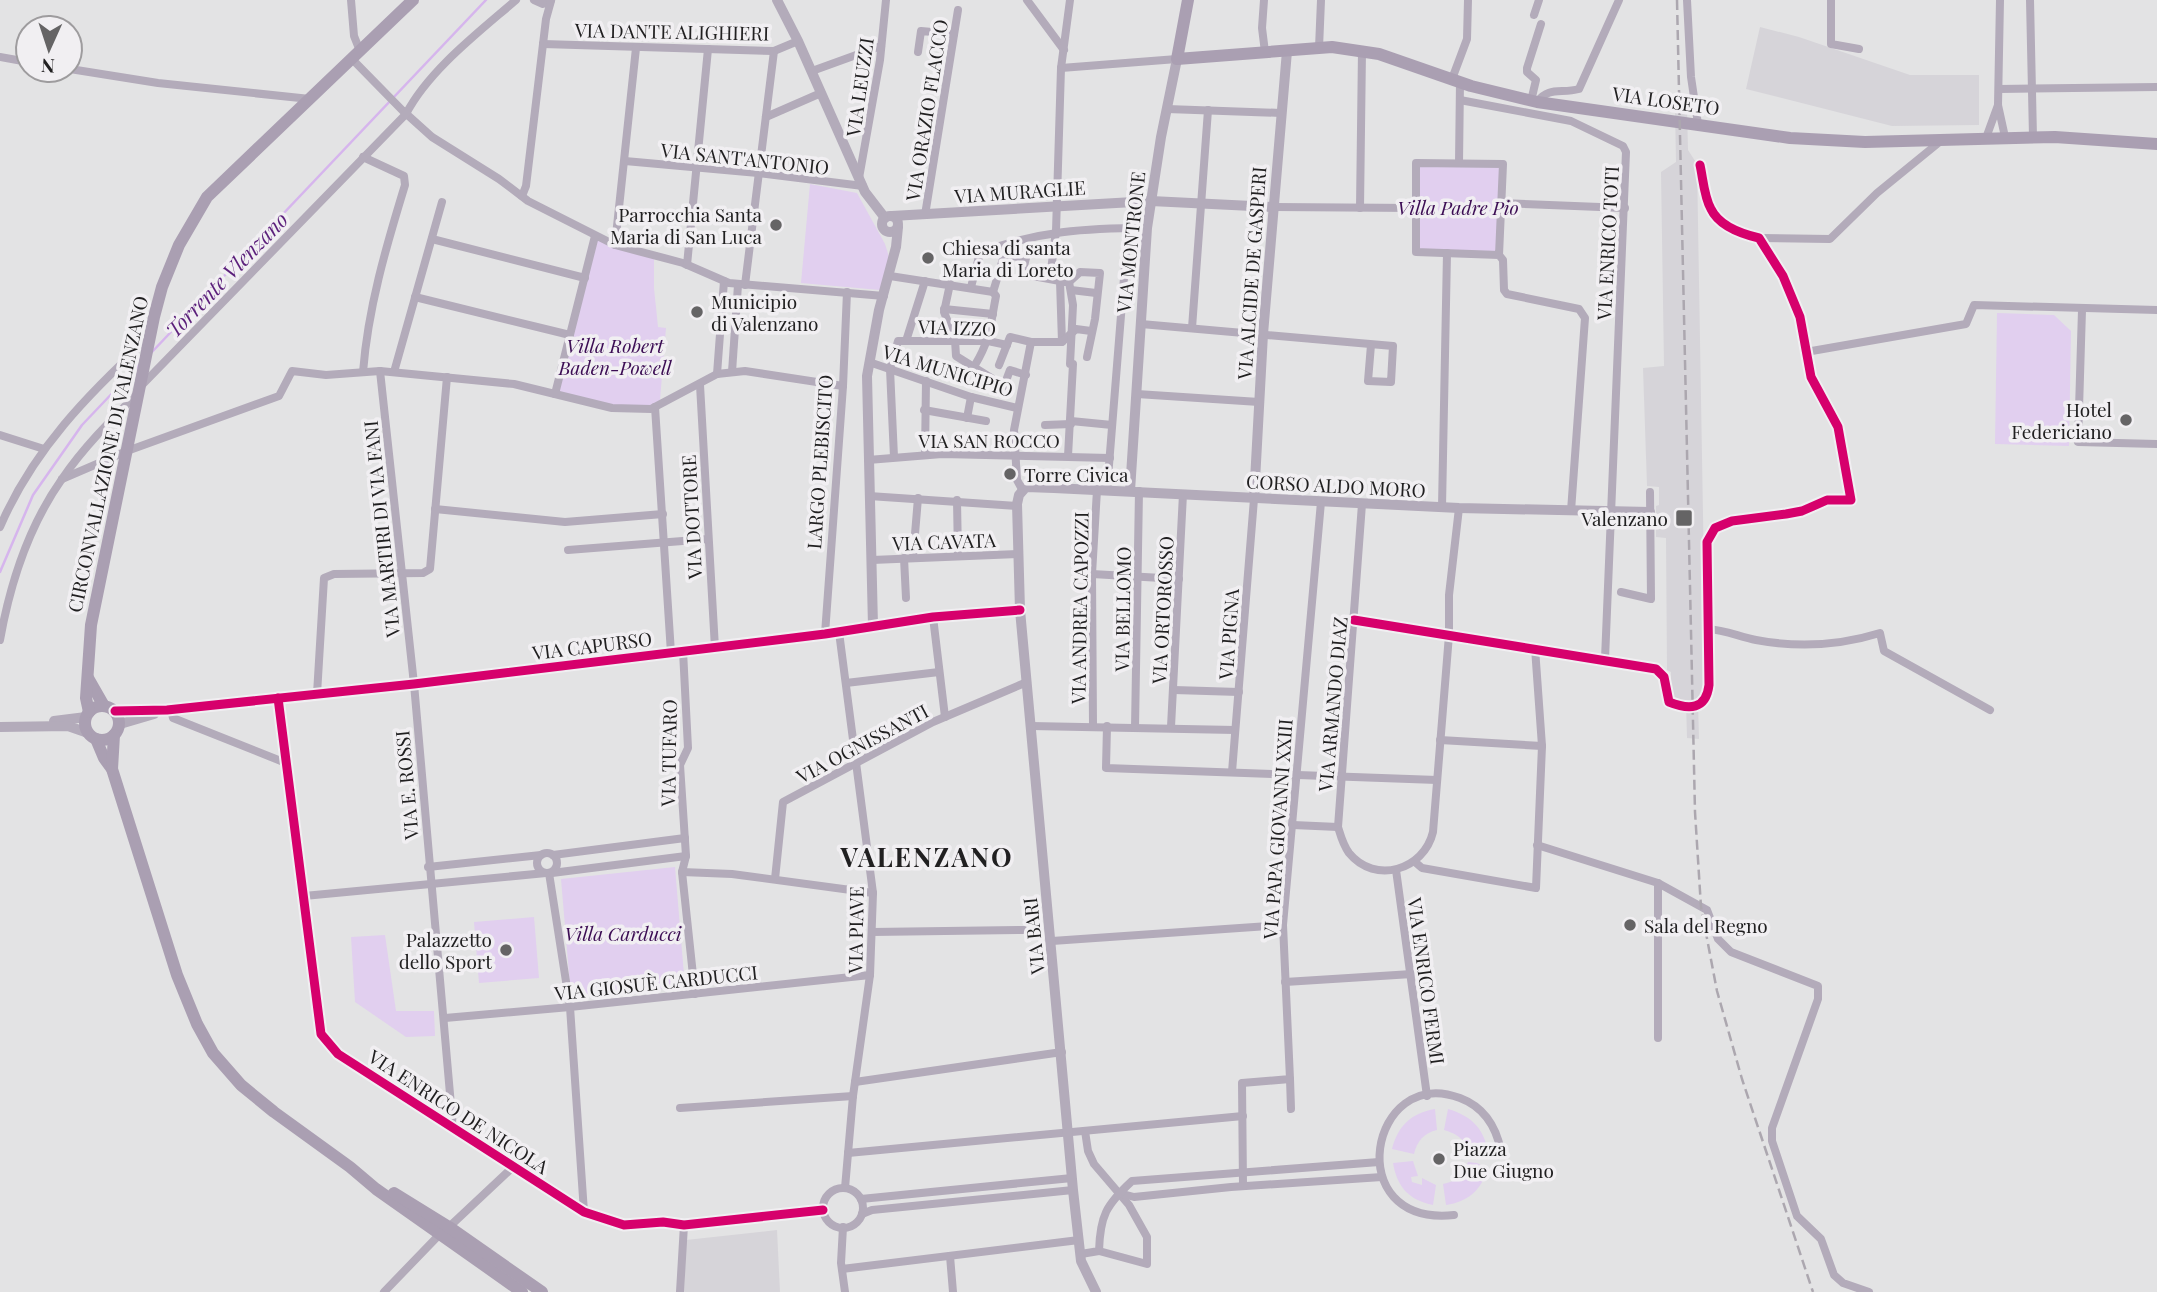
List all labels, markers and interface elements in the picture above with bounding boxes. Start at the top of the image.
north arrow [14,14,84,84]
street label: VIA DANTE ALIGHIERI [574,16,769,46]
street label: VIA ORAZIO FLACCO [899,17,953,204]
street label: VIA LEUZZI [839,36,879,139]
text: N [40,54,56,80]
street label: VIA LOSETO [1610,79,1721,120]
street label: VIA SANT'ANTONIO [659,136,830,180]
street label: VIA ENRICO TOTI [1590,165,1624,322]
street label: VIA ALCIDE DE GASPERI [1231,166,1271,381]
street label: VIA MONTRONE [1110,170,1150,315]
street label: VIA MURAGLIE [953,173,1086,209]
park label: Villa Padre Pio [1397,194,1519,220]
place label: Parrocchia Santa Maria di San Luca [610,201,763,249]
water label: Torrente Vlenzano [159,205,293,343]
marker: Parrocchia Santa Maria di San Luca [768,217,784,233]
place label: Chiesa di santa Maria di Loreto [942,234,1074,282]
marker: Chiesa di santa Maria di Loreto [920,250,936,266]
place label: Municipio di Valenzano [711,288,818,336]
street label: CIRCONVALLAZIONE DI VALENZANO [61,293,153,615]
marker: Municipio di Valenzano [689,304,705,320]
street label: VIA IZZO [916,313,997,341]
park label: Villa Robert Baden-Powell [558,332,672,380]
street label: VIA MUNICIPIO [879,337,1017,402]
street label: LARGO PLEBISCITO [800,374,838,550]
place label: Hotel Federiciano [2011,396,2113,444]
marker: Hotel Federiciano [2118,412,2134,428]
street label: VIA MARTIRI DI VIA FANI [357,419,405,640]
street label: VIA SAN ROCCO [917,427,1060,453]
street label: VIA DOTTORE [675,454,707,581]
place label: Torre Civica [1024,461,1129,487]
marker: Torre Civica [1002,466,1018,482]
street label: CORSO ALDO MORO [1246,467,1426,503]
place label: Valenzano [1580,505,1668,531]
marker: Valenzano [1674,508,1694,528]
street label: VIA ANDREA CAPOZZI [1064,512,1094,705]
street label: VIA CAVATA [891,526,997,556]
street label: VIA ORTOROSSO [1145,535,1179,686]
street label: VIA BELLOMO [1108,546,1136,673]
street label: VIA PIGNA [1212,587,1244,681]
street label: VIA ARMANDO DIAZ [1311,615,1353,794]
street label: VIA CAPURSO [530,625,653,665]
street label: VIA OGNISSANTI [791,697,933,789]
street label: VIA TUFARO [654,699,682,808]
street label: VIA PAPA GIOVANNI XXIII [1256,718,1298,941]
street label: VIA E. ROSSI [388,729,424,842]
district label: VALENZANO [839,839,1014,874]
street label: VIA PIAVE [841,886,869,975]
street label: VIA ENRICO FERMI [1402,895,1452,1066]
street label: VIA BARI [1016,896,1050,977]
place label: Sala del Regno [1644,912,1768,938]
marker: Sala del Regno [1622,917,1638,933]
park label: Villa Carducci [565,920,683,946]
place label: Palazzetto dello Sport [399,926,492,974]
marker: Palazzetto dello Sport [498,942,514,958]
street label: VIA GIOSUÈ CARDUCCI [552,958,759,1006]
street label: VIA ENRICO DE NICOLA [363,1042,555,1180]
place label: Piazza Due Giugno [1453,1135,1554,1183]
marker: Piazza Due Giugno [1431,1151,1447,1167]

